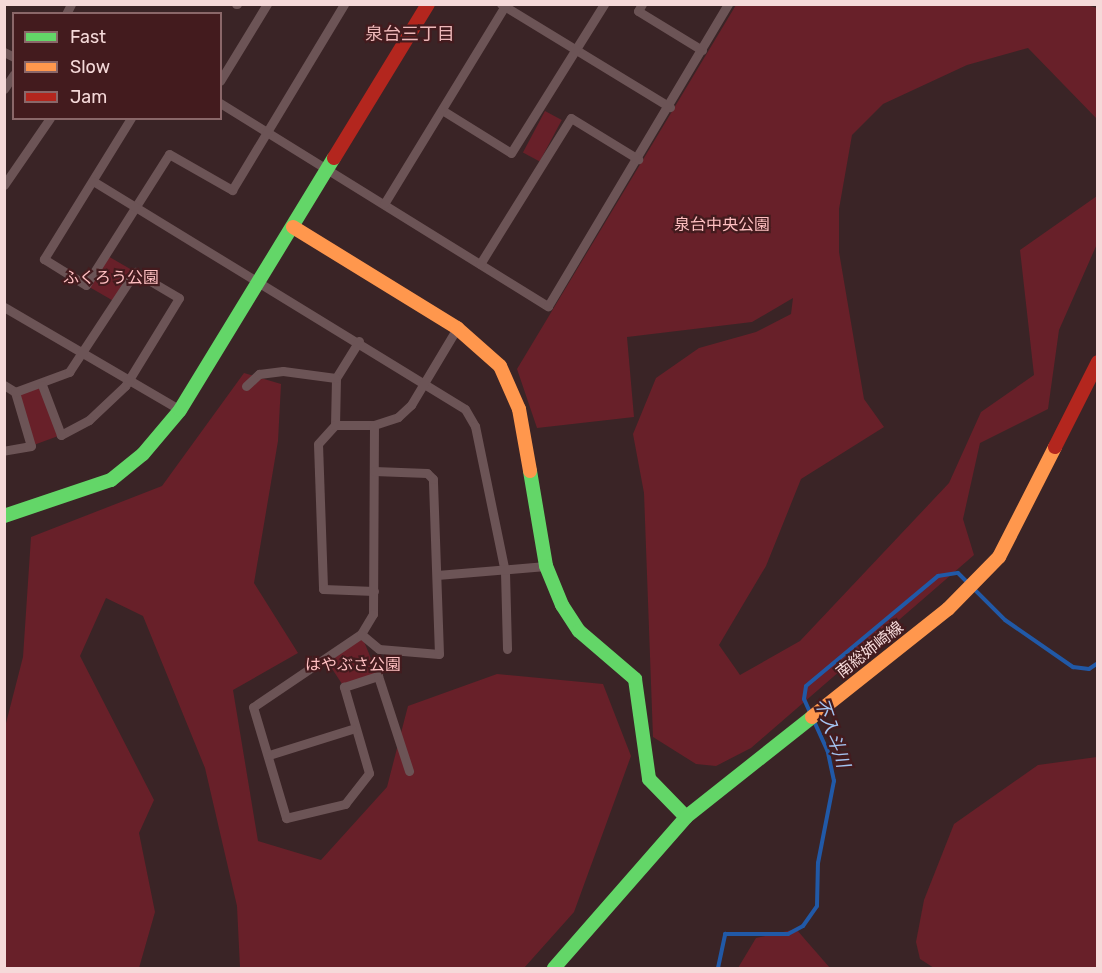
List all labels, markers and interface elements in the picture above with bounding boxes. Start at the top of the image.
legend [12,12,222,120]
district label: 泉台三丁目 [365,23,455,45]
text: Fast [70,26,106,48]
text: Slow [70,56,110,78]
text: Jam [70,86,107,108]
park label: 泉台中央公園 [674,215,770,235]
park label: ふくろう公園 [63,268,159,288]
street label: 南総姉崎線 [833,618,907,682]
park label: はやぶさ公園 [305,655,401,675]
water label: 不入斗川 [810,695,854,771]

